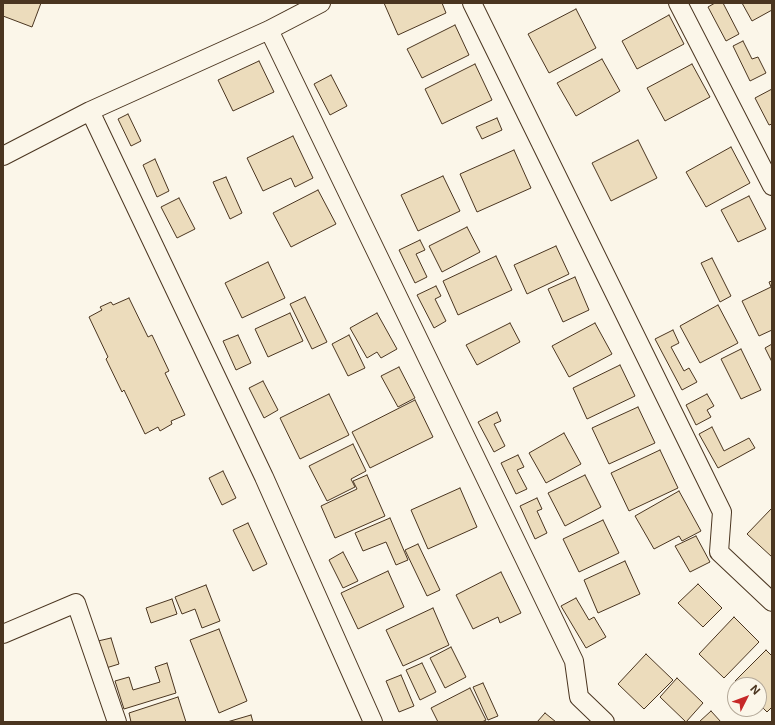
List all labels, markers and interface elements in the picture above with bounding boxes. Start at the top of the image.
north arrow [727,677,767,717]
text: N [747,682,763,697]

